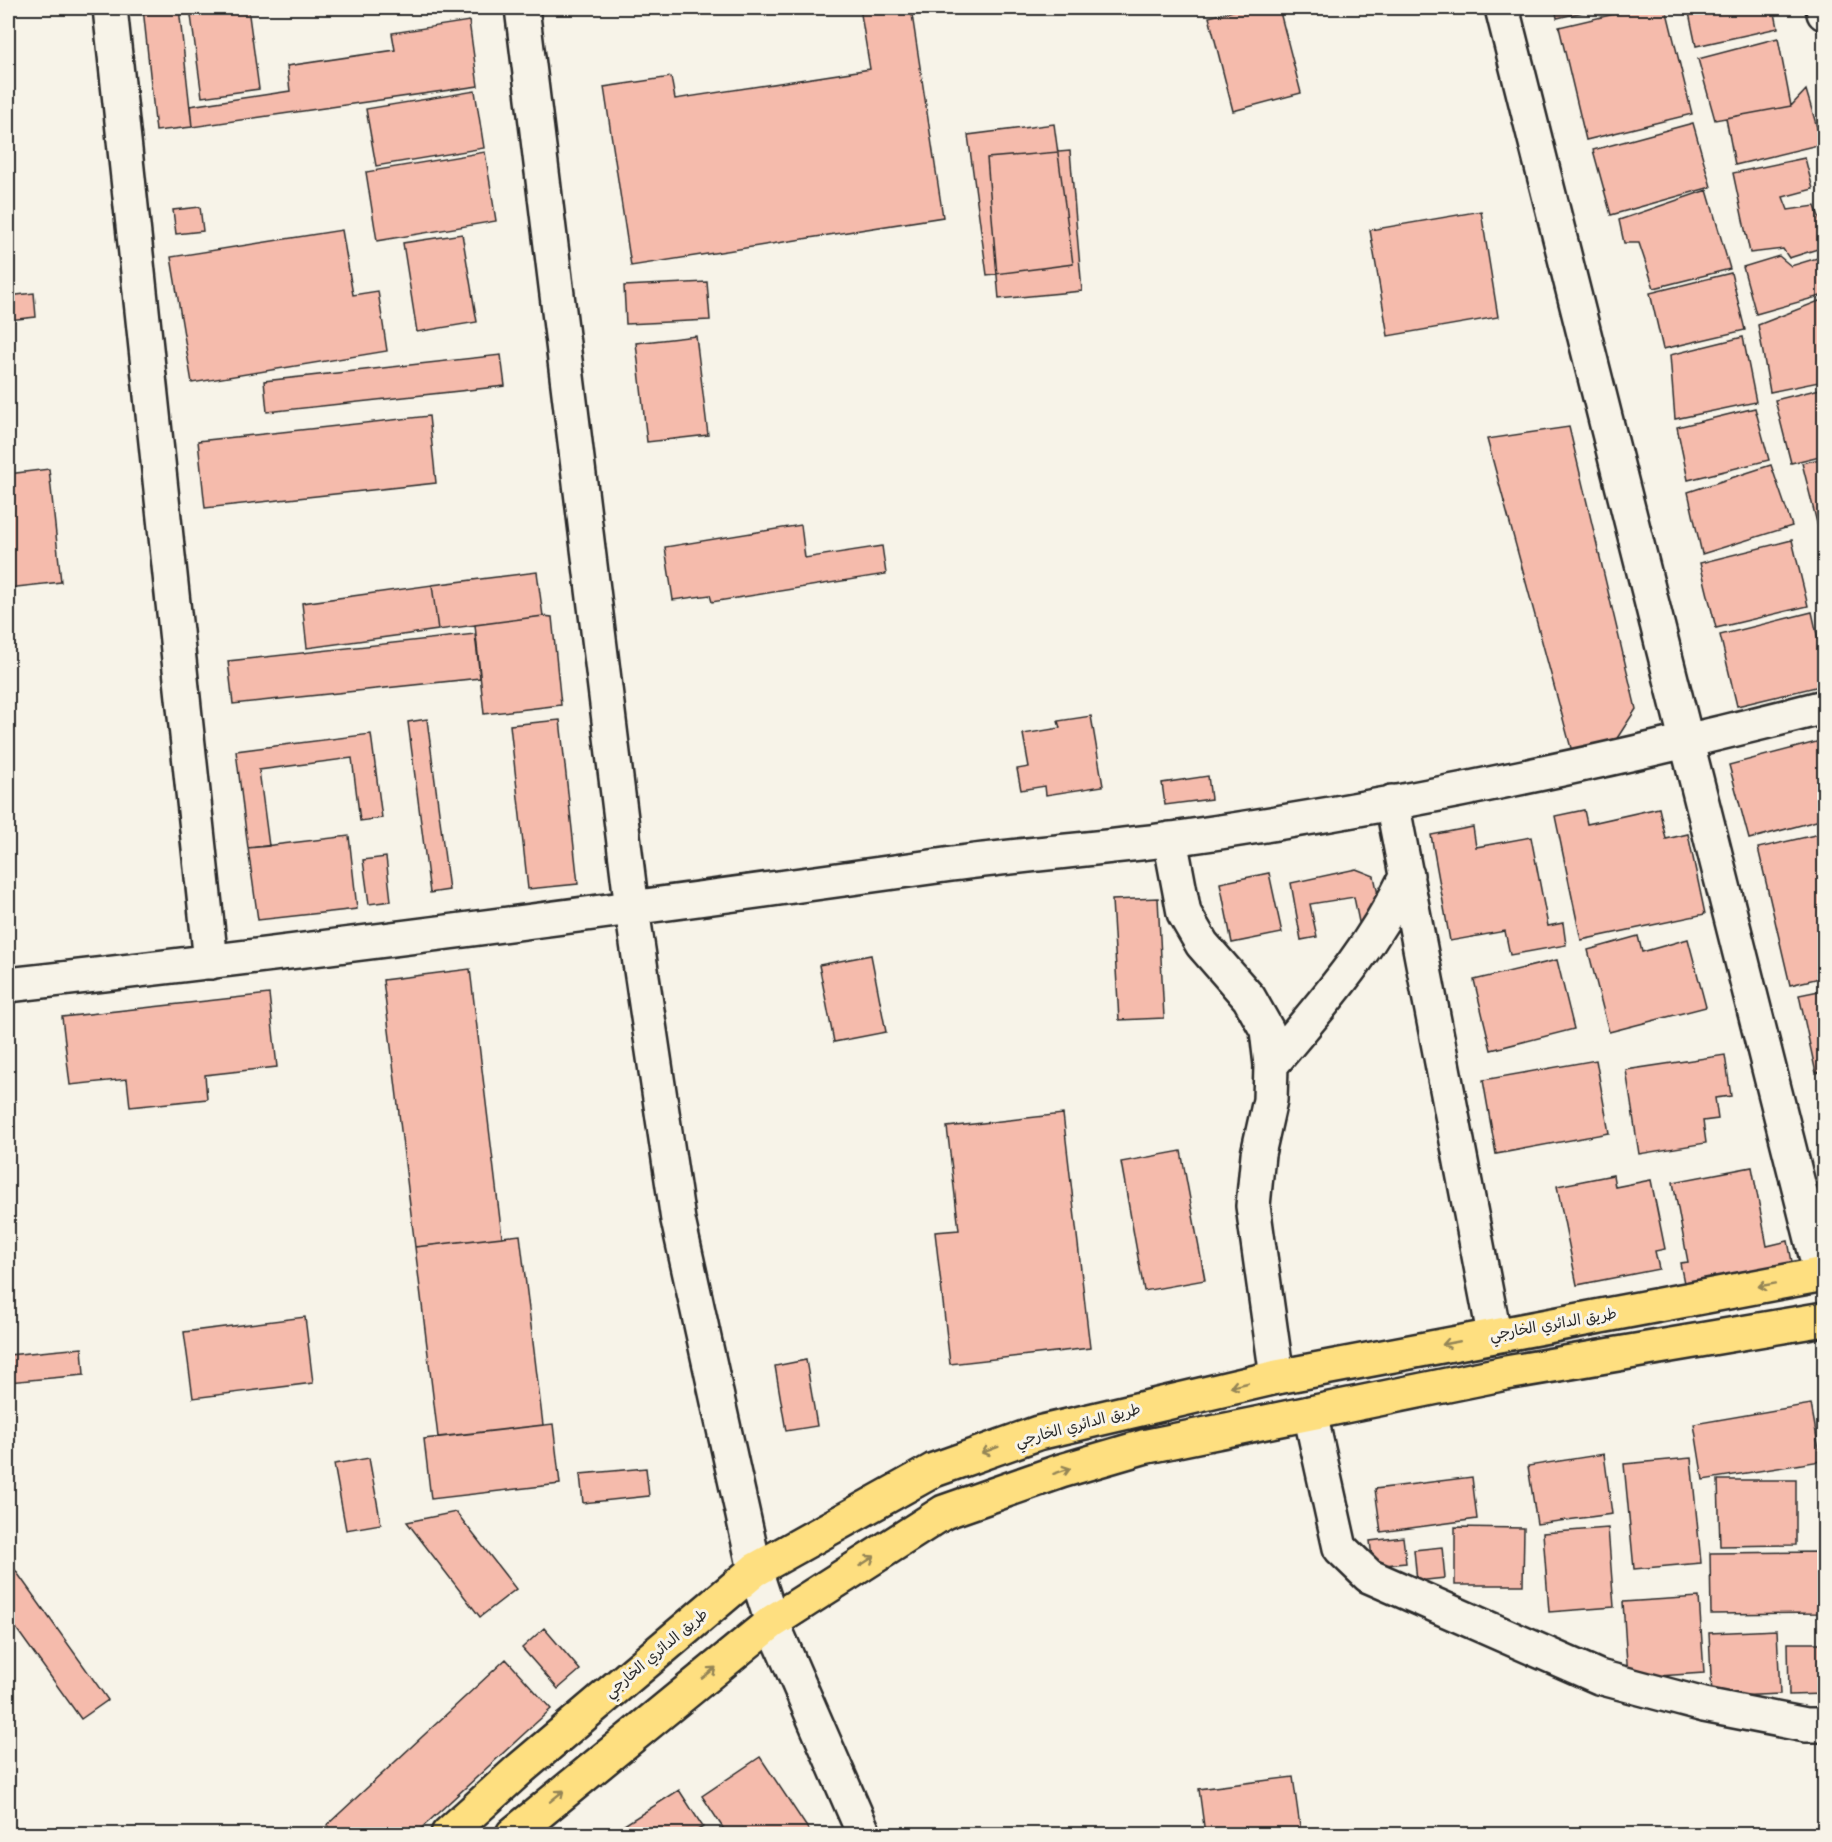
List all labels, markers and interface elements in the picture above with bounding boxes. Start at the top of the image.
one-way arrow [1758,1280,1777,1291]
street label: طريق الدائري الخارجي [1487,1300,1619,1348]
one-way arrow [1442,1338,1462,1349]
one-way arrow [1230,1380,1249,1392]
street label: طريق الدائري الخارجي [1012,1396,1144,1454]
one-way arrow [981,1446,1000,1457]
one-way arrow [1052,1465,1071,1476]
one-way arrow [858,1554,875,1566]
street label: طريق الدائري الخارجي [598,1602,714,1704]
one-way arrow [700,1667,716,1680]
one-way arrow [549,1790,565,1803]

